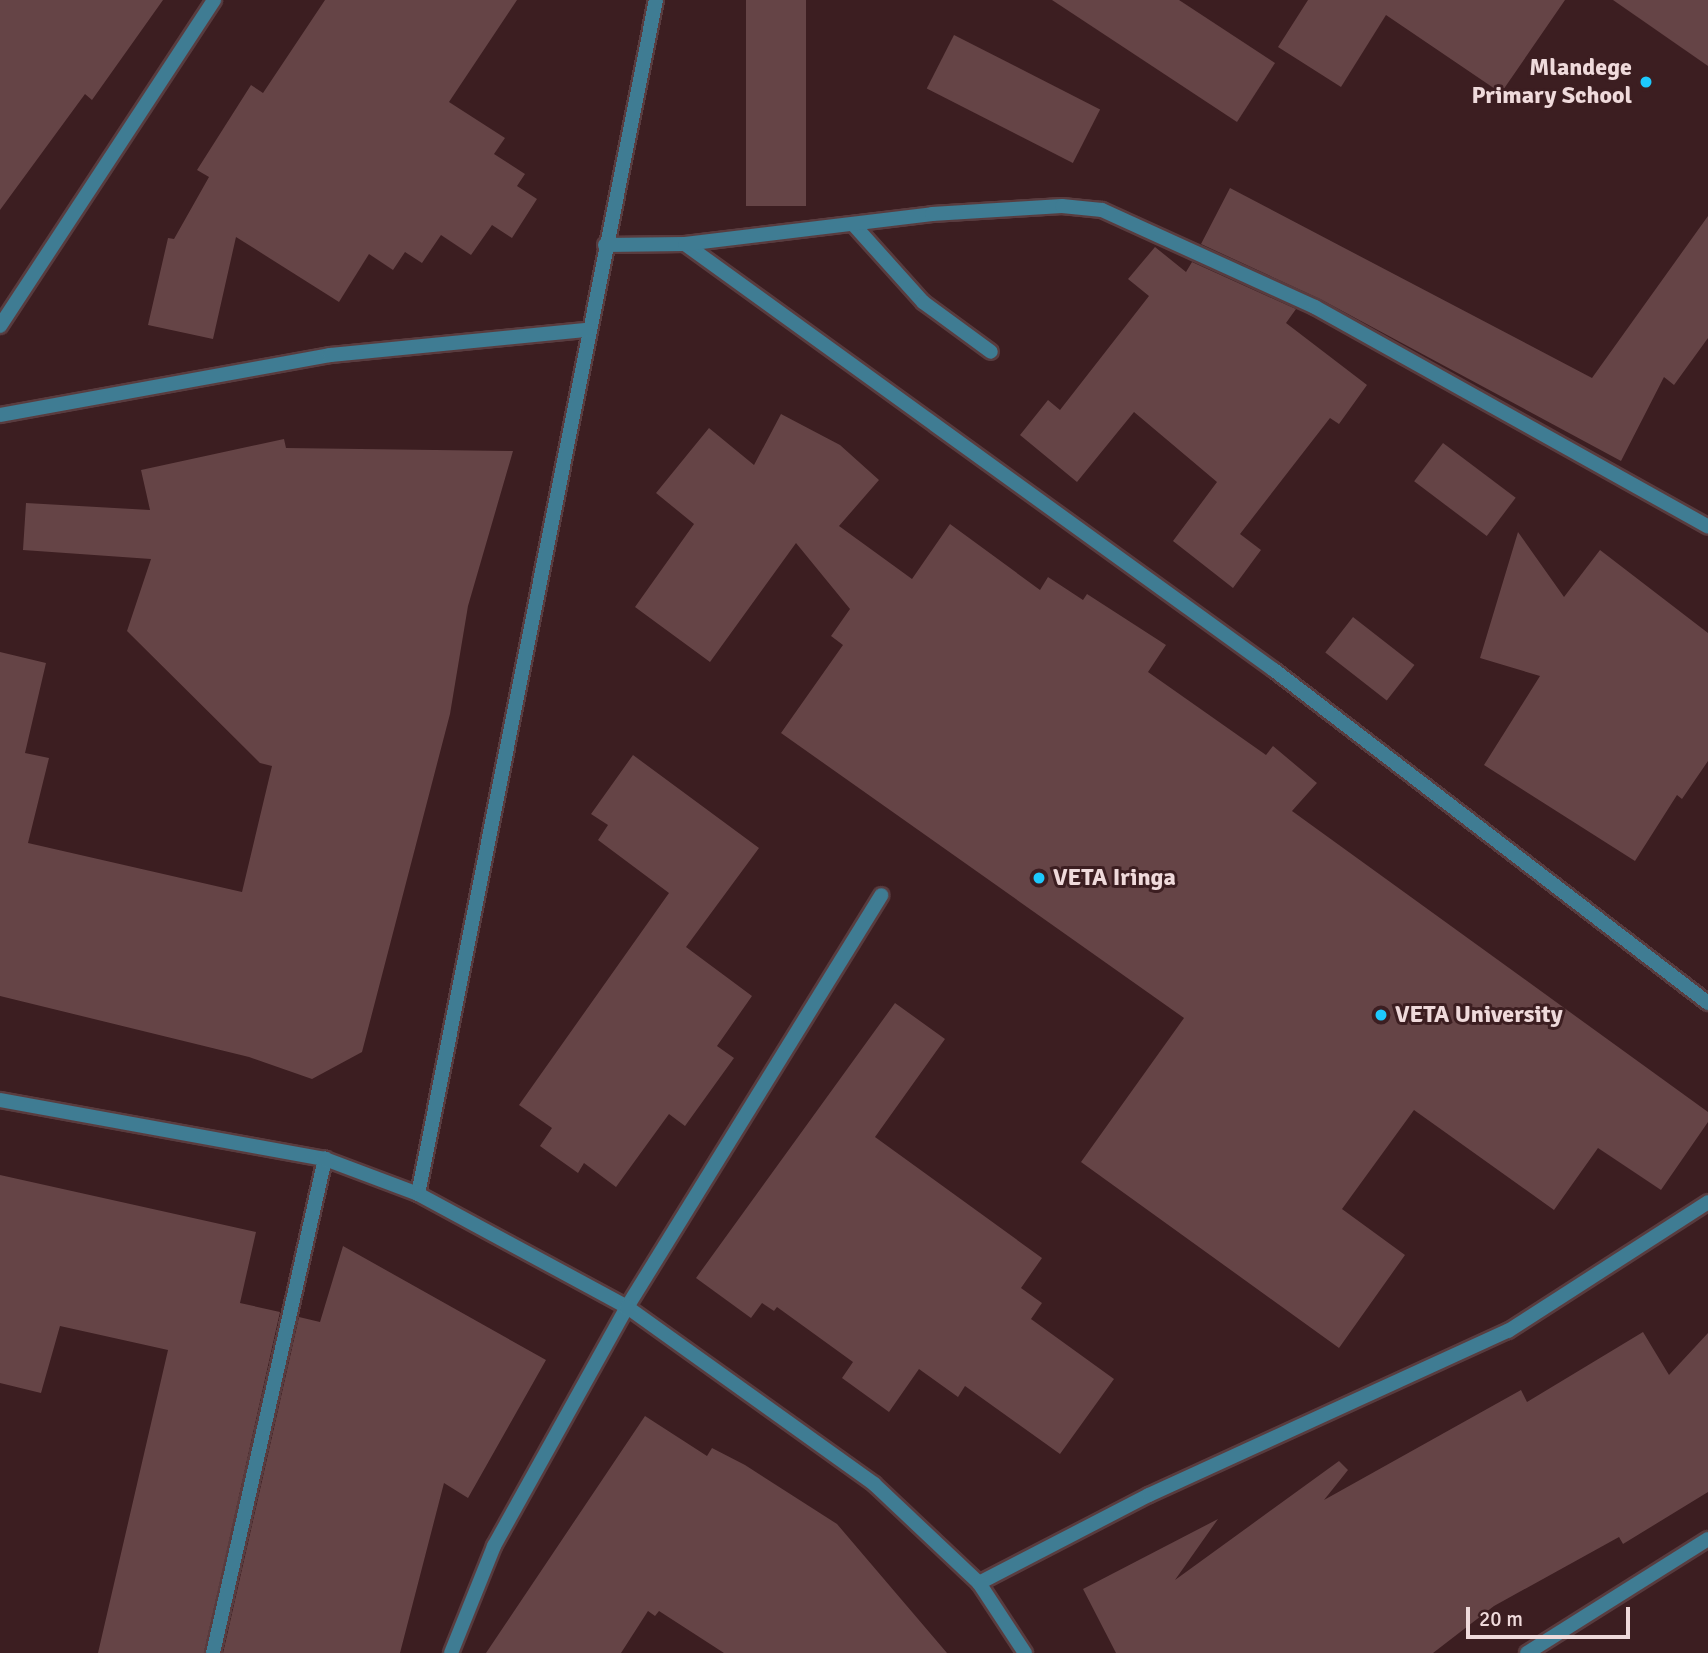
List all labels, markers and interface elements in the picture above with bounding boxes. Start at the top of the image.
place label: Mlandege Primary School [1471,54,1632,110]
marker: Mlandege Primary School [1638,74,1654,90]
place label: VETA Iringa [1053,864,1176,892]
marker: VETA Iringa [1031,870,1047,886]
place label: VETA University [1395,1001,1563,1029]
marker: VETA University [1373,1007,1389,1023]
scale bar [1470,1594,1634,1638]
text: 20 m [1479,1606,1523,1632]

